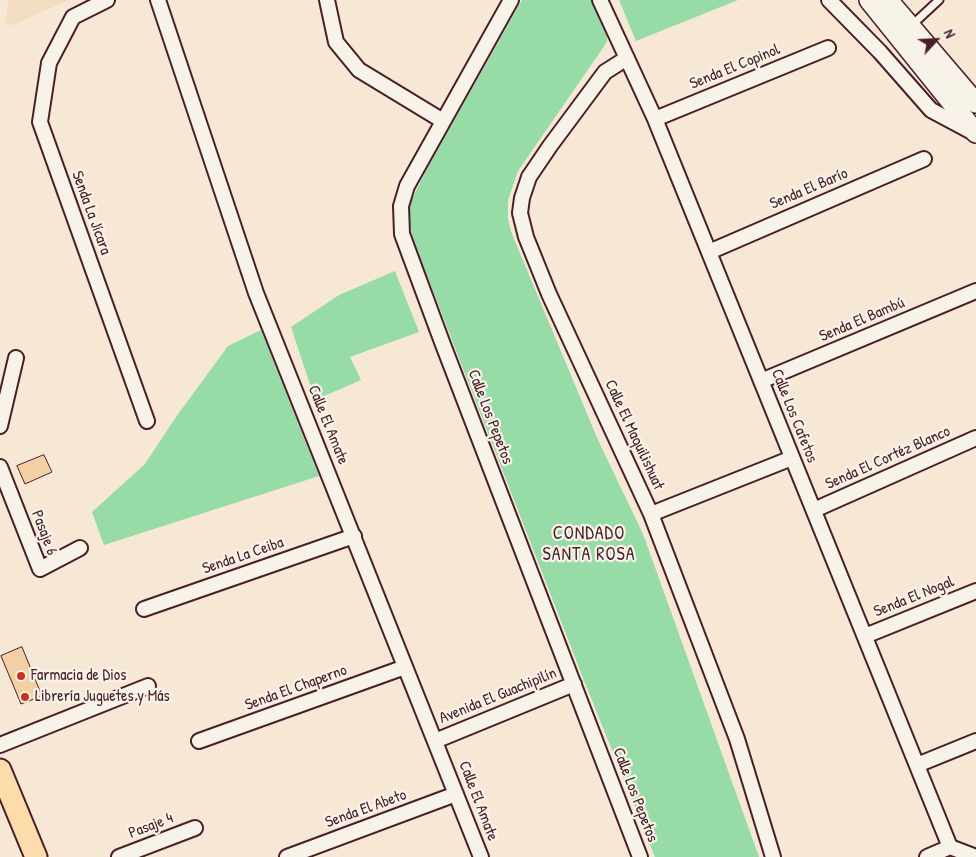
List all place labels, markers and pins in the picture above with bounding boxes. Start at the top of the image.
place label: Farmacia de Dios [31,666,126,686]
marker: Farmacia de Dios [15,670,27,682]
place label: Librería Juguetes y Más [35,687,170,707]
marker: Librería Juguetes y Más [19,691,31,703]

